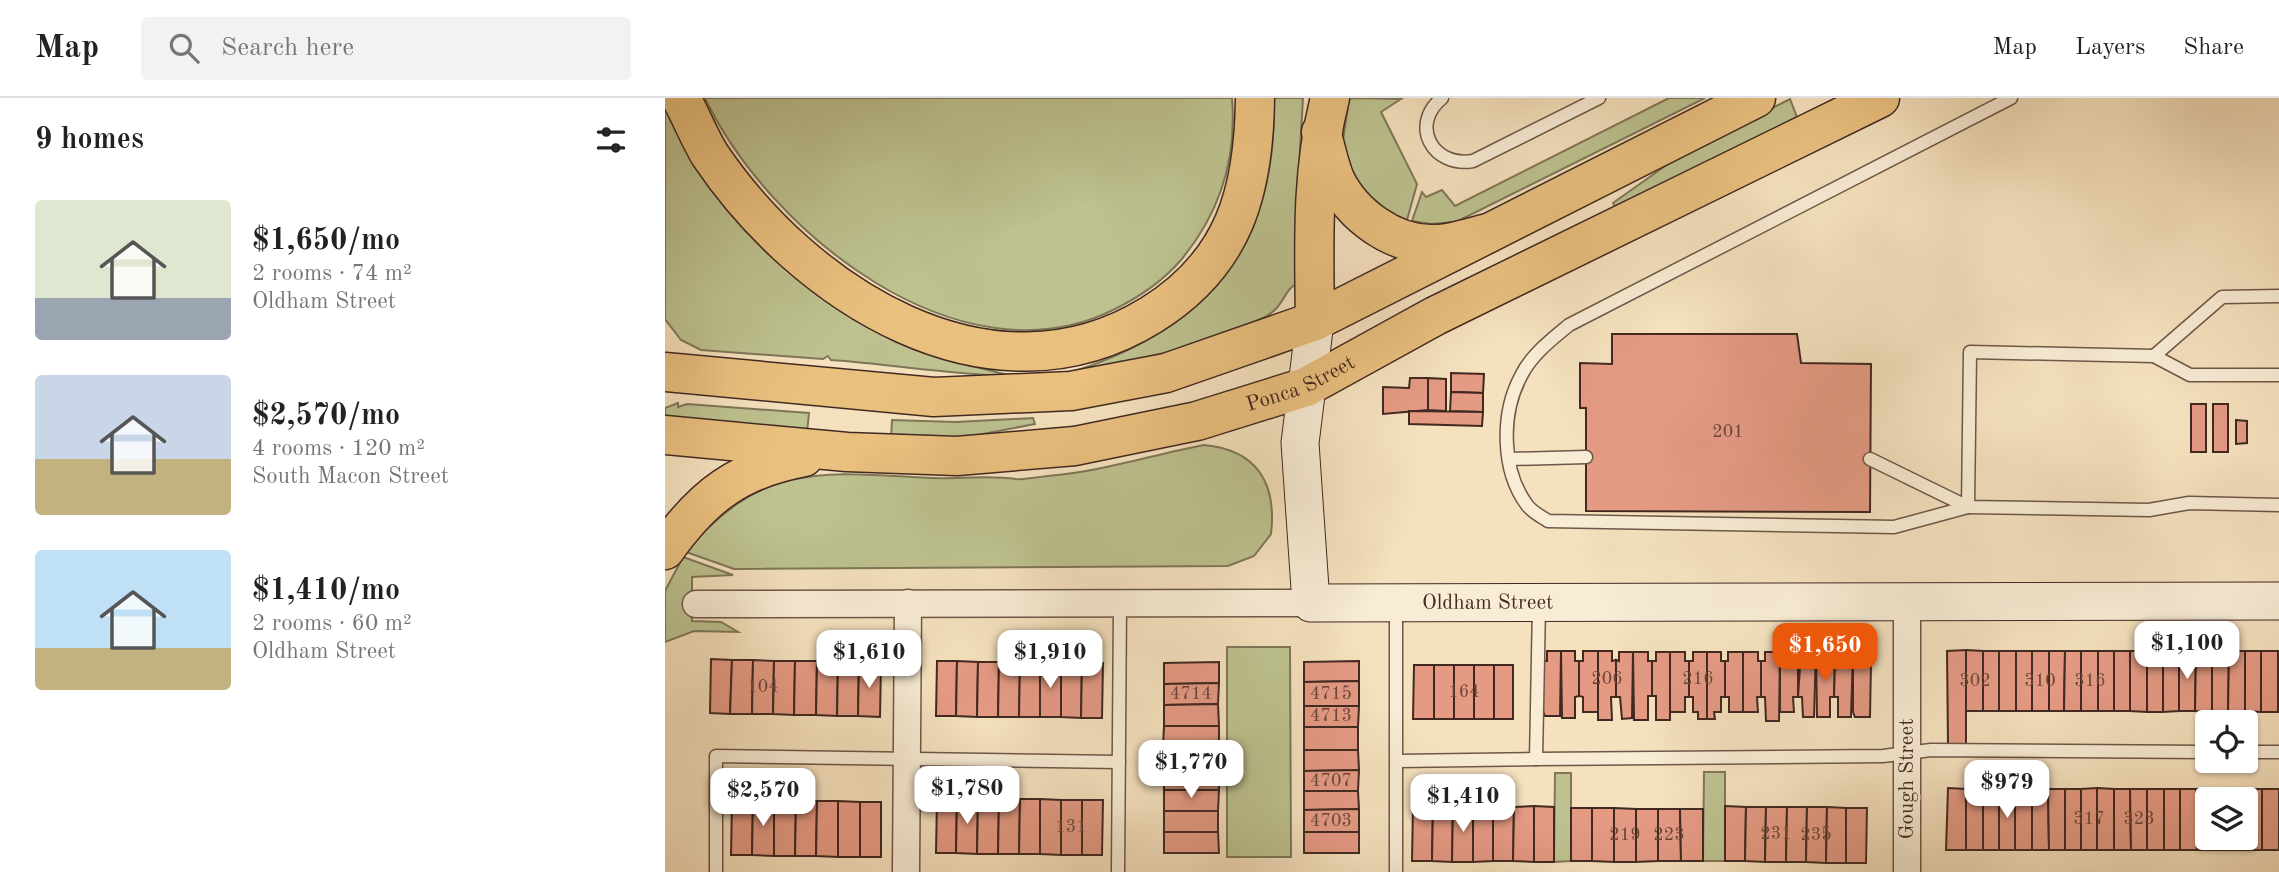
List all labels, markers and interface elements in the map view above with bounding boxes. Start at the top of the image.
search box [141,17,631,80]
icon: search [165,29,203,67]
text: Map [35,32,99,65]
text: Search here [221,35,354,61]
text: Map [1993,36,2037,60]
text: Layers [2075,36,2145,60]
text: Share [2183,36,2244,60]
icon: filters [592,121,630,159]
text: 9 homes [35,125,144,155]
text: $1,650/mo [252,226,400,256]
icon: home [91,228,175,312]
text: 2 rooms · 74 m² [252,262,412,285]
text: Oldham Street [252,290,396,313]
street label: Ponca Street [1244,352,1358,416]
text: $2,570/mo [252,401,400,431]
icon: home [91,403,175,487]
house number: 201 [1712,423,1744,441]
text: 4 rooms · 120 m² [252,437,425,460]
text: South Macon Street [252,465,449,488]
text: $1,410/mo [252,576,400,606]
icon: home [91,578,175,662]
street label: Oldham Street [1422,592,1553,613]
text: 2 rooms · 60 m² [252,612,412,635]
pin: $1,100 [2130,622,2244,681]
pin: $1,650 [1768,624,1882,683]
pin: $1,610 [812,630,926,690]
pin: $1,910 [993,630,1107,690]
text: $1,100 [2150,632,2224,655]
text: $1,650 [1788,634,1862,657]
text: Oldham Street [252,640,396,663]
text: $1,610 [832,641,906,664]
text: $1,910 [1013,641,1087,664]
house number: 206 [1591,670,1623,688]
house number: 216 [1682,670,1714,688]
house number: 302 [1959,672,1991,690]
house number: 310 [2024,672,2056,690]
house number: 316 [2074,672,2106,690]
house number: 104 [747,678,779,696]
house number: 164 [1448,683,1480,701]
house number: 4714 [1170,685,1212,703]
house number: 4715 [1310,685,1352,703]
house number: 4713 [1310,707,1352,725]
map controls [2195,710,2258,850]
button: locate [2195,710,2258,773]
street label: Gough Street [1897,718,1918,840]
pin: $1,770 [1134,740,1248,800]
text: $1,770 [1154,751,1228,774]
pin: $979 [1966,760,2048,820]
pin: $1,780 [910,766,1024,826]
pin: $2,570 [706,768,820,828]
text: $979 [1980,771,2034,794]
house number: 4707 [1310,772,1352,790]
pin: $1,410 [1406,774,1520,834]
text: $1,780 [930,777,1004,800]
text: $2,570 [726,779,800,802]
text: $1,410 [1426,785,1500,808]
button: layers [2195,787,2258,850]
house number: 317 [2073,810,2105,828]
house number: 323 [2123,810,2155,828]
house number: 4703 [1310,812,1352,830]
house number: 131 [1055,818,1087,836]
house number: 231 [1760,825,1792,843]
house number: 219 [1609,826,1641,844]
house number: 223 [1653,826,1685,844]
house number: 235 [1800,826,1832,844]

